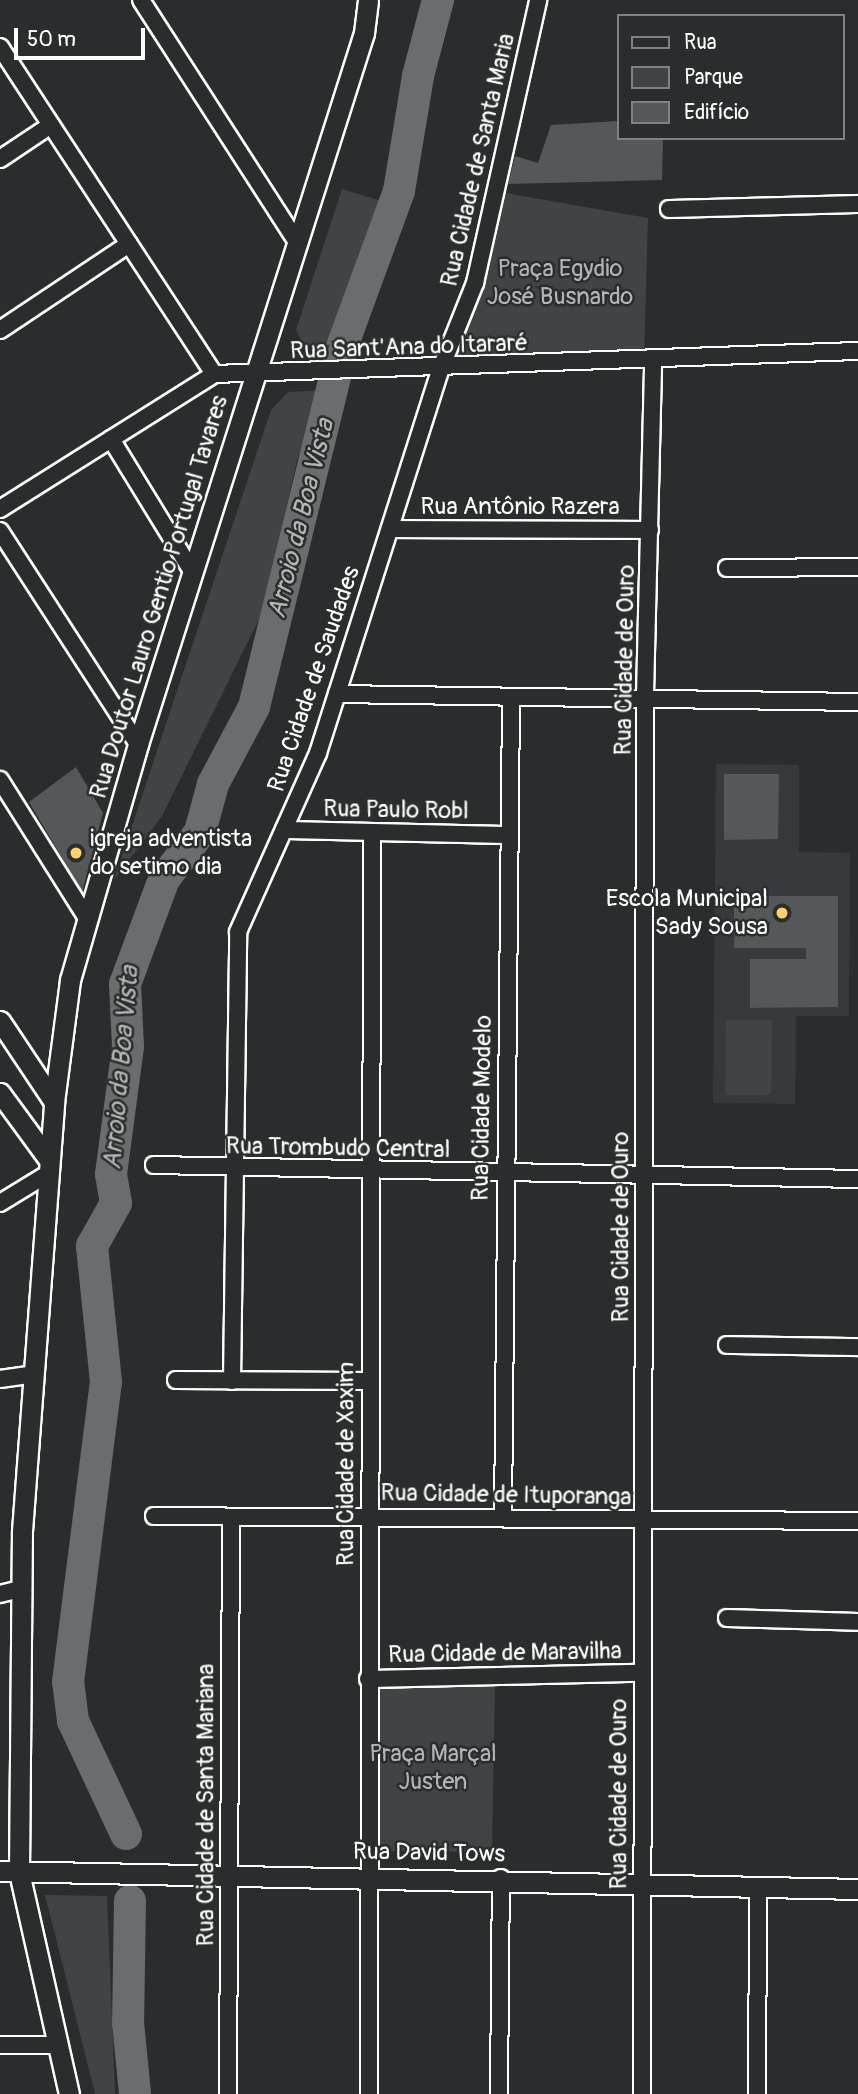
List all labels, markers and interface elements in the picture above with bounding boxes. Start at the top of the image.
scale bar [18,14,149,58]
legend [616,14,844,140]
text: 50 m [27,26,76,53]
text: Rua [684,29,717,56]
street label: Rua Cidade de Santa Maria [435,31,521,289]
text: Parque [684,64,743,91]
text: Edifício [684,99,749,126]
park label: Praça Egydio José Busnardo [487,255,633,311]
street label: Rua Sant'Ana do Itararé [290,328,528,366]
street label: Rua Doutor Lauro Gentio Portugal Tavares [84,392,234,802]
water label: Arroio da Boa Vista [262,416,342,622]
street label: Rua Antônio Razera [420,493,620,521]
street label: Rua Cidade de Saudades [262,562,366,796]
street label: Rua Cidade de Ouro [609,564,641,756]
street label: Rua Paulo Robl [323,794,469,826]
place label: igreja adventista do setimo dia [90,825,252,881]
marker: igreja adventista do setimo dia [68,845,84,861]
place label: Escola Municipal Sady Sousa [606,885,768,941]
marker: Escola Municipal Sady Sousa [774,905,790,921]
water label: Arroio da Boa Vista [98,965,146,1171]
street label: Rua Cidade Modelo [466,1015,498,1201]
street label: Rua Trombudo Central [226,1132,450,1164]
street label: Rua Cidade de Ouro [607,1132,635,1322]
street label: Rua Cidade de Xaxim [332,1362,360,1566]
street label: Rua Cidade de Ituporanga [380,1478,632,1512]
street label: Rua Cidade de Maravilha [388,1637,622,1669]
street label: Rua Cidade de Santa Mariana [192,1664,220,1946]
street label: Rua Cidade de Ouro [605,1699,633,1889]
park label: Praça Marçal Justen [369,1740,497,1796]
street label: Rua David Tows [353,1837,505,1869]

